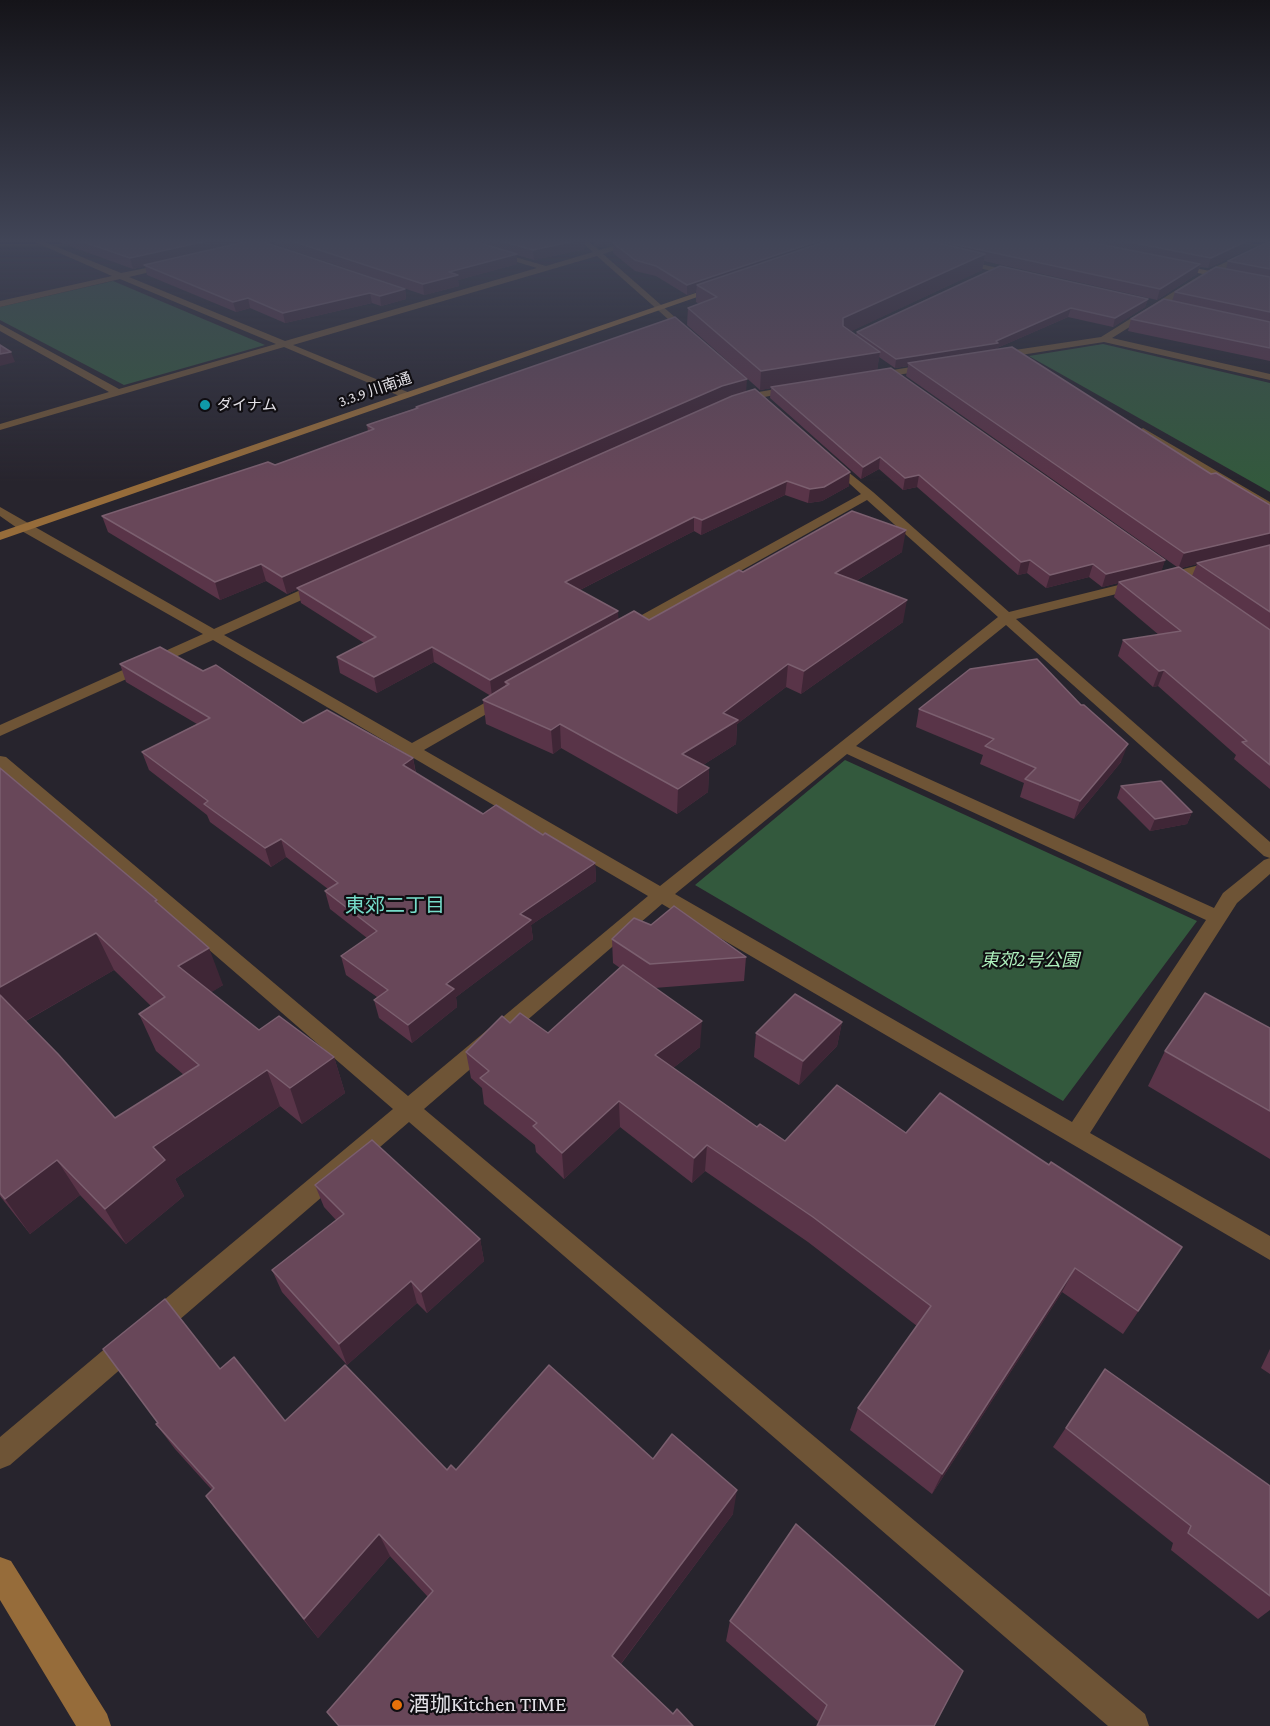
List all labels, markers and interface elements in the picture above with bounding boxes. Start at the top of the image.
street label: 3.3.9 川南通 [336,369,414,411]
place label: ダイナム [217,396,277,414]
marker: ダイナム [198,398,212,412]
district label: 東郊二丁目 [345,894,445,918]
park label: 東郊2号公園 [981,949,1079,971]
place label: 酒珈Kitchen TIME [409,1692,566,1718]
marker: 酒珈Kitchen TIME [390,1698,404,1712]

